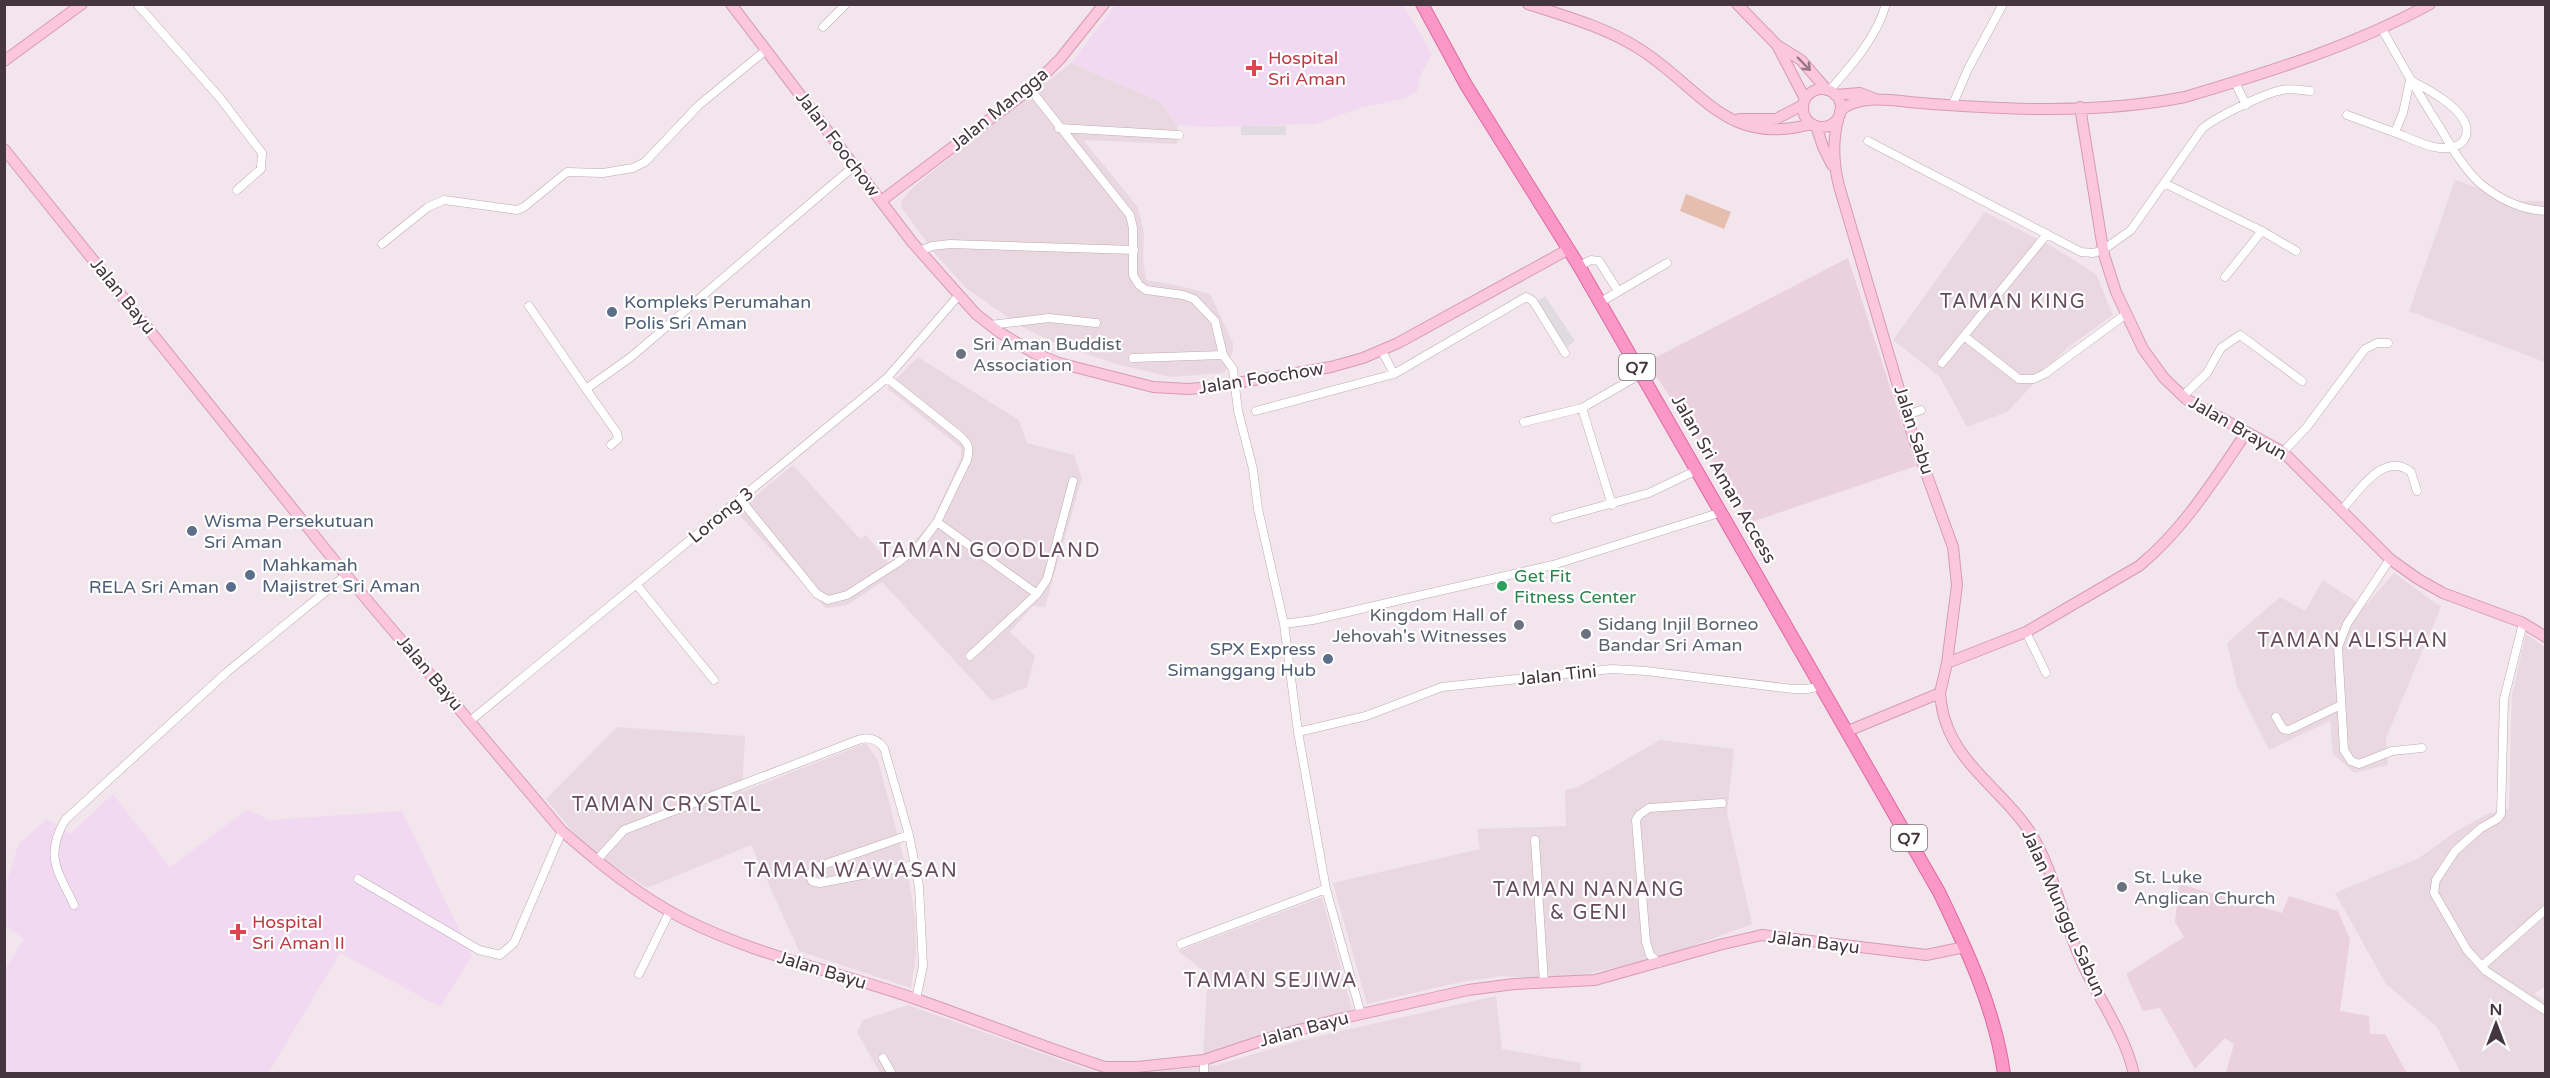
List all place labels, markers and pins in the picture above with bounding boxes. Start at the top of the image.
place label: Hospital Sri Aman [1268,47,1346,90]
marker: Hospital Sri Aman [1245,59,1263,77]
place label: Kompleks Perumahan Polis Sri Aman [624,291,811,334]
marker: Kompleks Perumahan Polis Sri Aman [605,305,619,319]
place label: Sri Aman Buddist Association [973,333,1122,376]
marker: Sri Aman Buddist Association [954,347,968,361]
place label: Wisma Persekutuan Sri Aman [204,510,374,553]
marker: Wisma Persekutuan Sri Aman [185,524,199,538]
place label: Mahkamah Majistret Sri Aman [262,554,420,597]
place label: Get Fit Fitness Center [1514,565,1636,608]
marker: Mahkamah Majistret Sri Aman [243,568,257,582]
place label: RELA Sri Aman [89,576,219,598]
marker: Get Fit Fitness Center [1495,579,1509,593]
marker: RELA Sri Aman [224,580,238,594]
place label: Kingdom Hall of Jehovah's Witnesses [1332,604,1507,647]
place label: Sidang Injil Borneo Bandar Sri Aman [1598,613,1758,656]
marker: Kingdom Hall of Jehovah's Witnesses [1512,618,1526,632]
marker: Sidang Injil Borneo Bandar Sri Aman [1579,627,1593,641]
place label: SPX Express Simanggang Hub [1167,638,1316,681]
marker: SPX Express Simanggang Hub [1321,652,1335,666]
place label: St. Luke Anglican Church [2134,866,2276,909]
marker: St. Luke Anglican Church [2115,880,2129,894]
place label: Hospital Sri Aman II [252,911,345,954]
marker: Hospital Sri Aman II [229,923,247,941]

